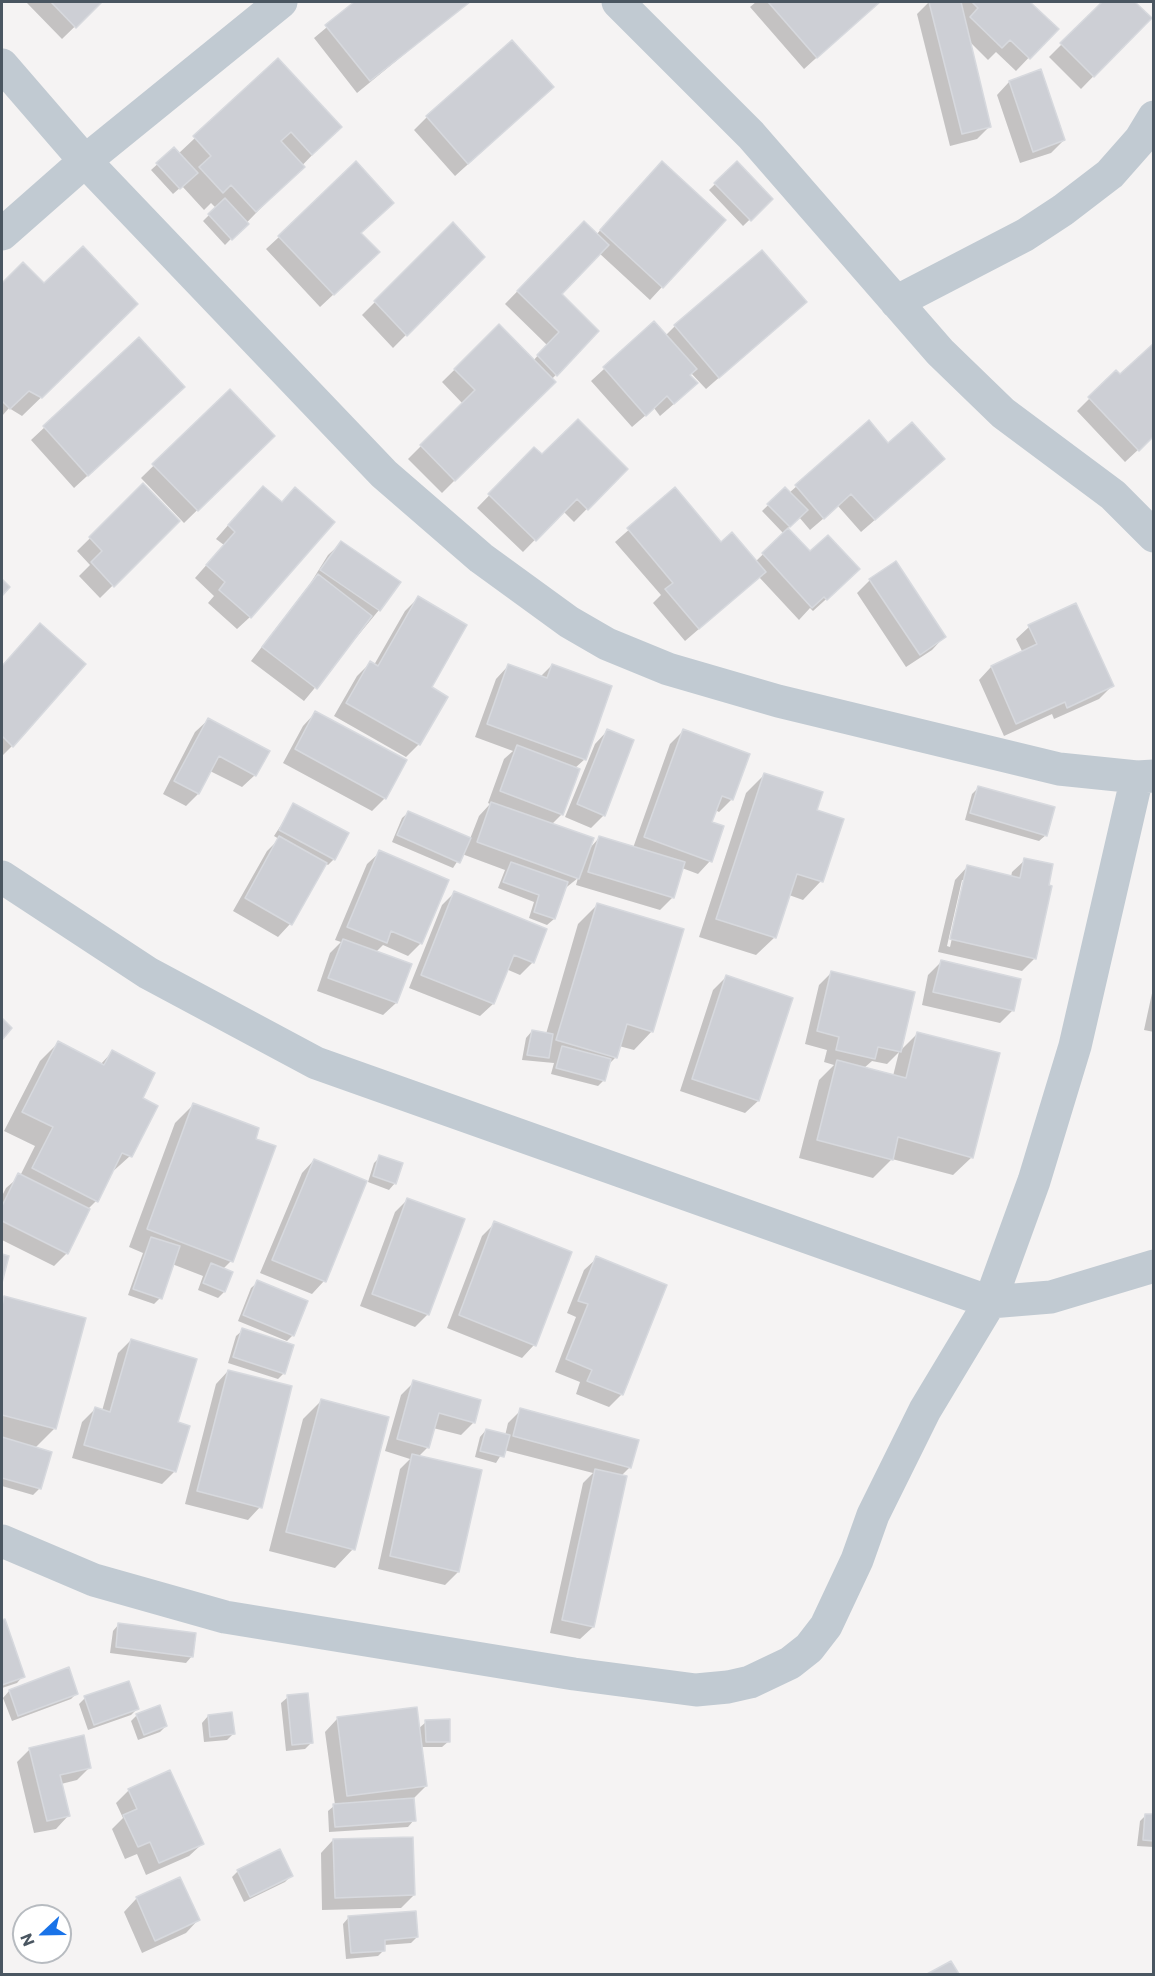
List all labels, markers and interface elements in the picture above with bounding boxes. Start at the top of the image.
north arrow [12,1904,72,1964]
text: N [16,1931,38,1949]

